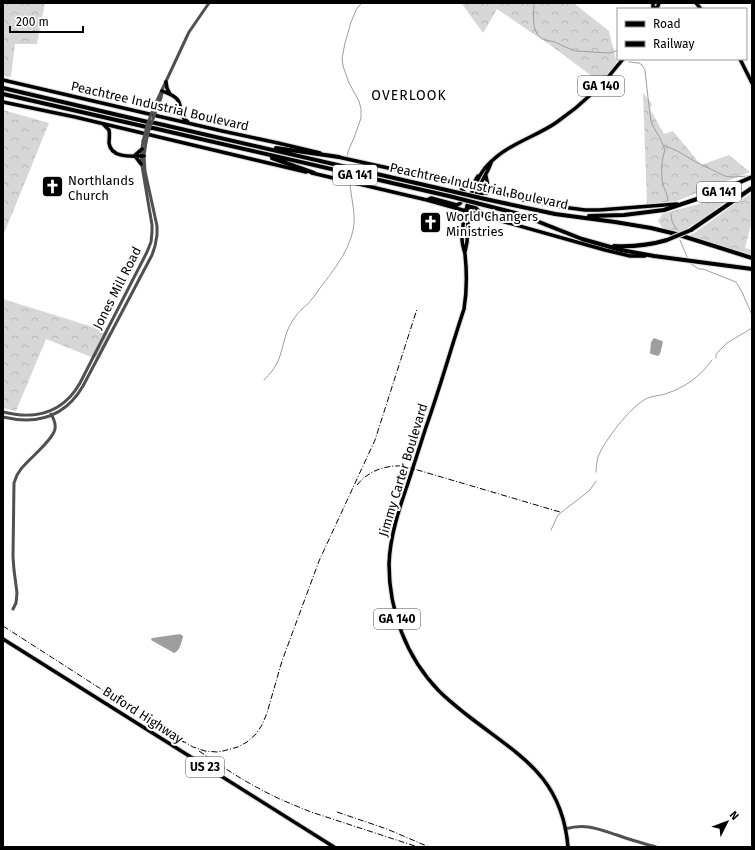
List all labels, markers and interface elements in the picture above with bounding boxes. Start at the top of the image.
scale bar [10,8,83,34]
legend [617,8,747,60]
text: 200 m [16,15,49,29]
text: Road [653,17,681,31]
text: Railway [653,37,694,51]
road number: GA 140 [578,76,624,96]
street label: Peachtree Industrial Boulevard [70,78,250,134]
district label: OVERLOOK [371,87,447,104]
street label: Peachtree Industrial Boulevard [388,160,570,212]
road number: GA 141 [333,165,377,185]
place label: Northlands Church [68,173,134,203]
church icon: Northlands Church [39,174,65,200]
road number: GA 141 [697,182,741,202]
place label: World Changers Ministries [446,209,538,239]
church icon: World Changers Ministries [417,210,443,236]
street label: Jones Mill Road [90,244,144,332]
street label: Jimmy Carter Boulevard [376,402,430,538]
road number: GA 140 [374,609,420,629]
street label: Buford Highway [100,684,186,747]
road number: US 23 [186,757,224,777]
north arrow [707,802,747,842]
text: N [727,809,741,823]

